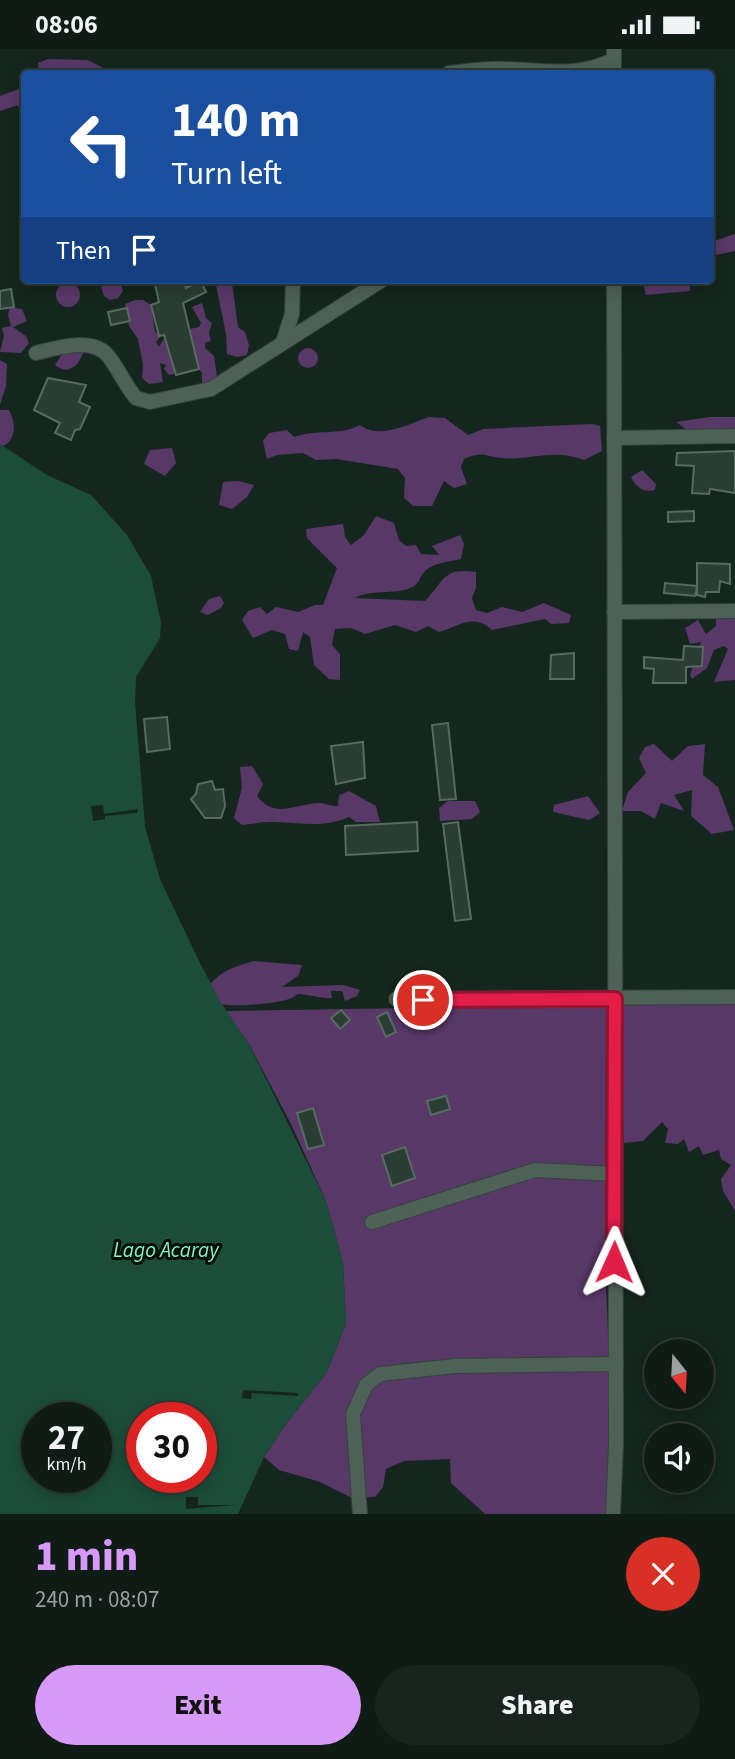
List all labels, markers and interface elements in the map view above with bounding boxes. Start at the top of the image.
text: 08:06 [35,6,98,43]
text: 140 m [171,86,300,156]
icon: left [56,98,147,189]
text: Turn left [171,151,282,197]
icon: arrive [125,231,163,269]
text: Then [56,232,111,269]
pin [393,970,453,1030]
icon: arrive [404,981,442,1019]
position arrow [577,1225,651,1299]
water label: Lago Acaray [113,1235,220,1265]
north arrow [644,1339,714,1409]
map controls [644,1339,714,1493]
speed limit sign: 30 [126,1402,217,1493]
text: 27 [48,1413,85,1463]
button: sound [644,1423,714,1493]
text: km/h [47,1452,86,1477]
text: 1 min [35,1527,138,1587]
button: close [626,1537,700,1611]
text: 240 m · 08:07 [35,1583,159,1616]
button: Exit [35,1665,361,1745]
button: Share [375,1665,700,1745]

